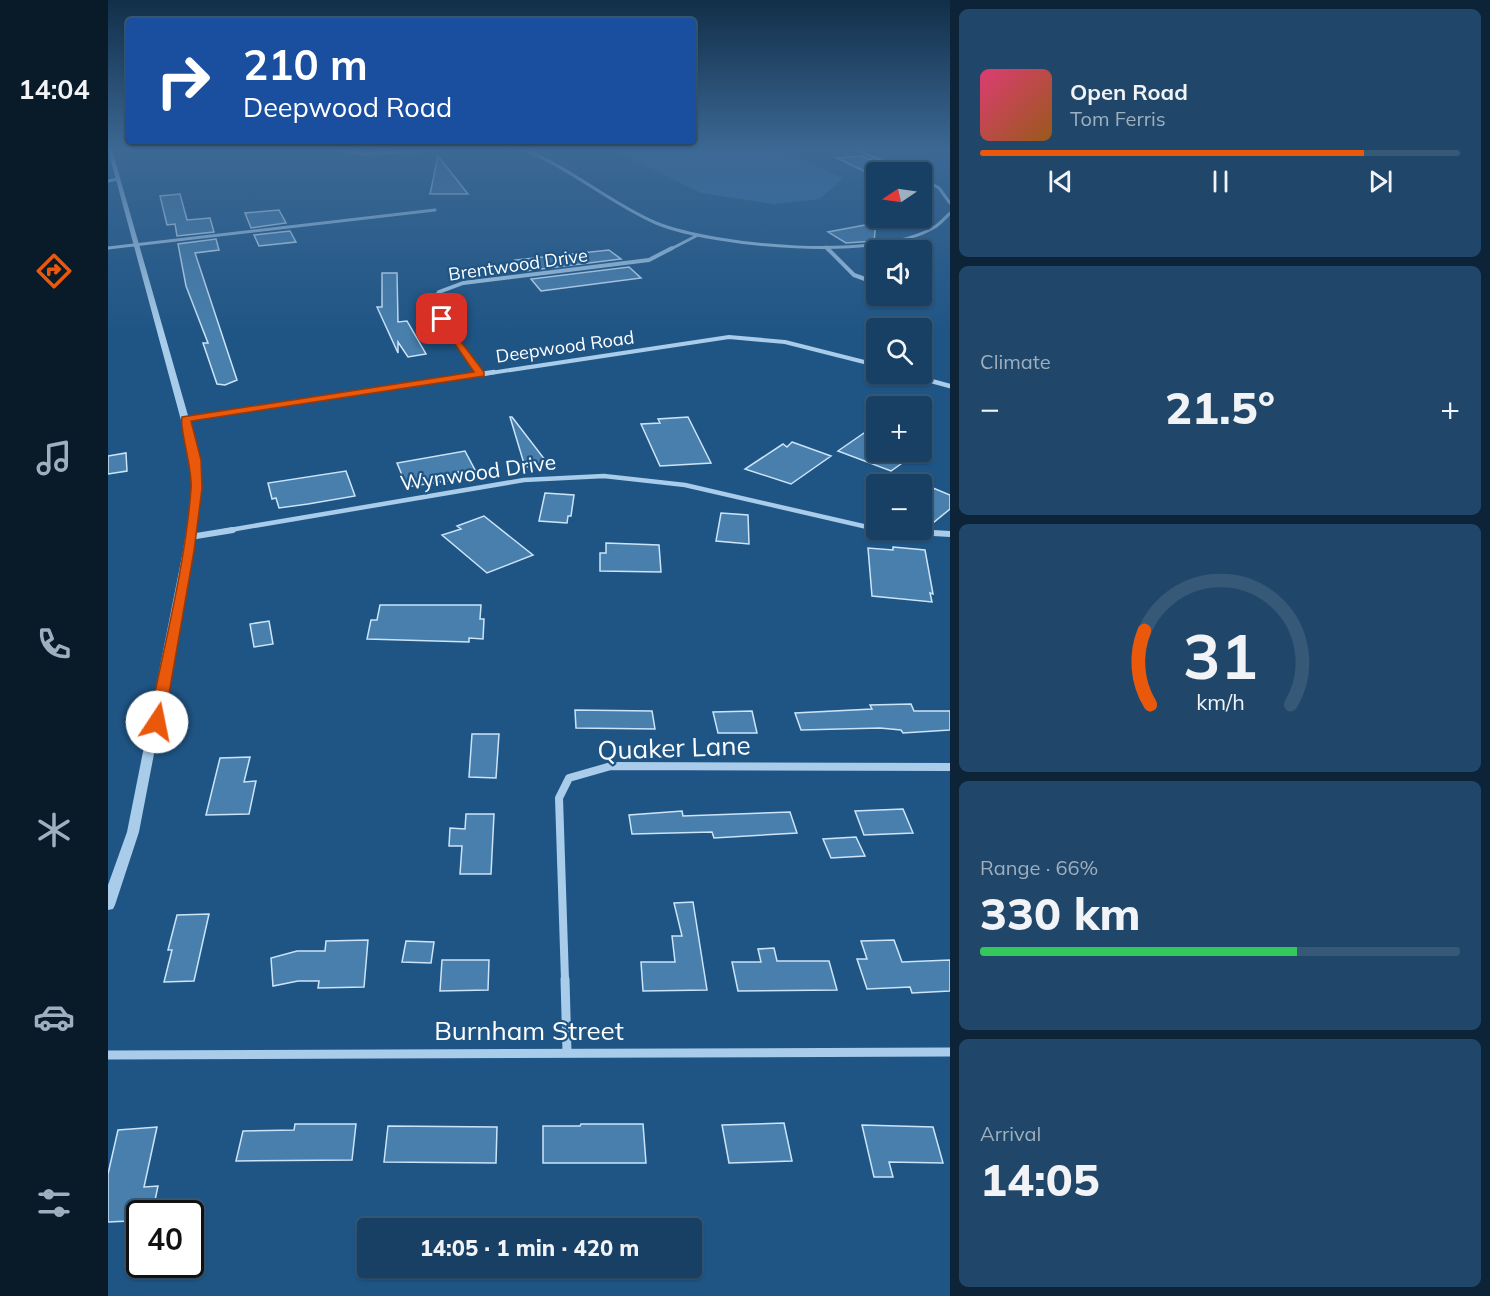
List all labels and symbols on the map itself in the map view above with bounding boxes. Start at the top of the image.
north arrow [866,162,932,228]
street label: Brentwood Drive [447,243,589,286]
pin [416,293,467,344]
street label: Deepwood Road [494,325,636,368]
street label: Wynwood Drive [398,448,557,496]
position arrow [125,690,189,754]
street label: Quaker Lane [597,728,751,767]
street label: Burnham Street [434,1014,624,1047]
speed limit sign: 40 [126,1200,204,1278]

